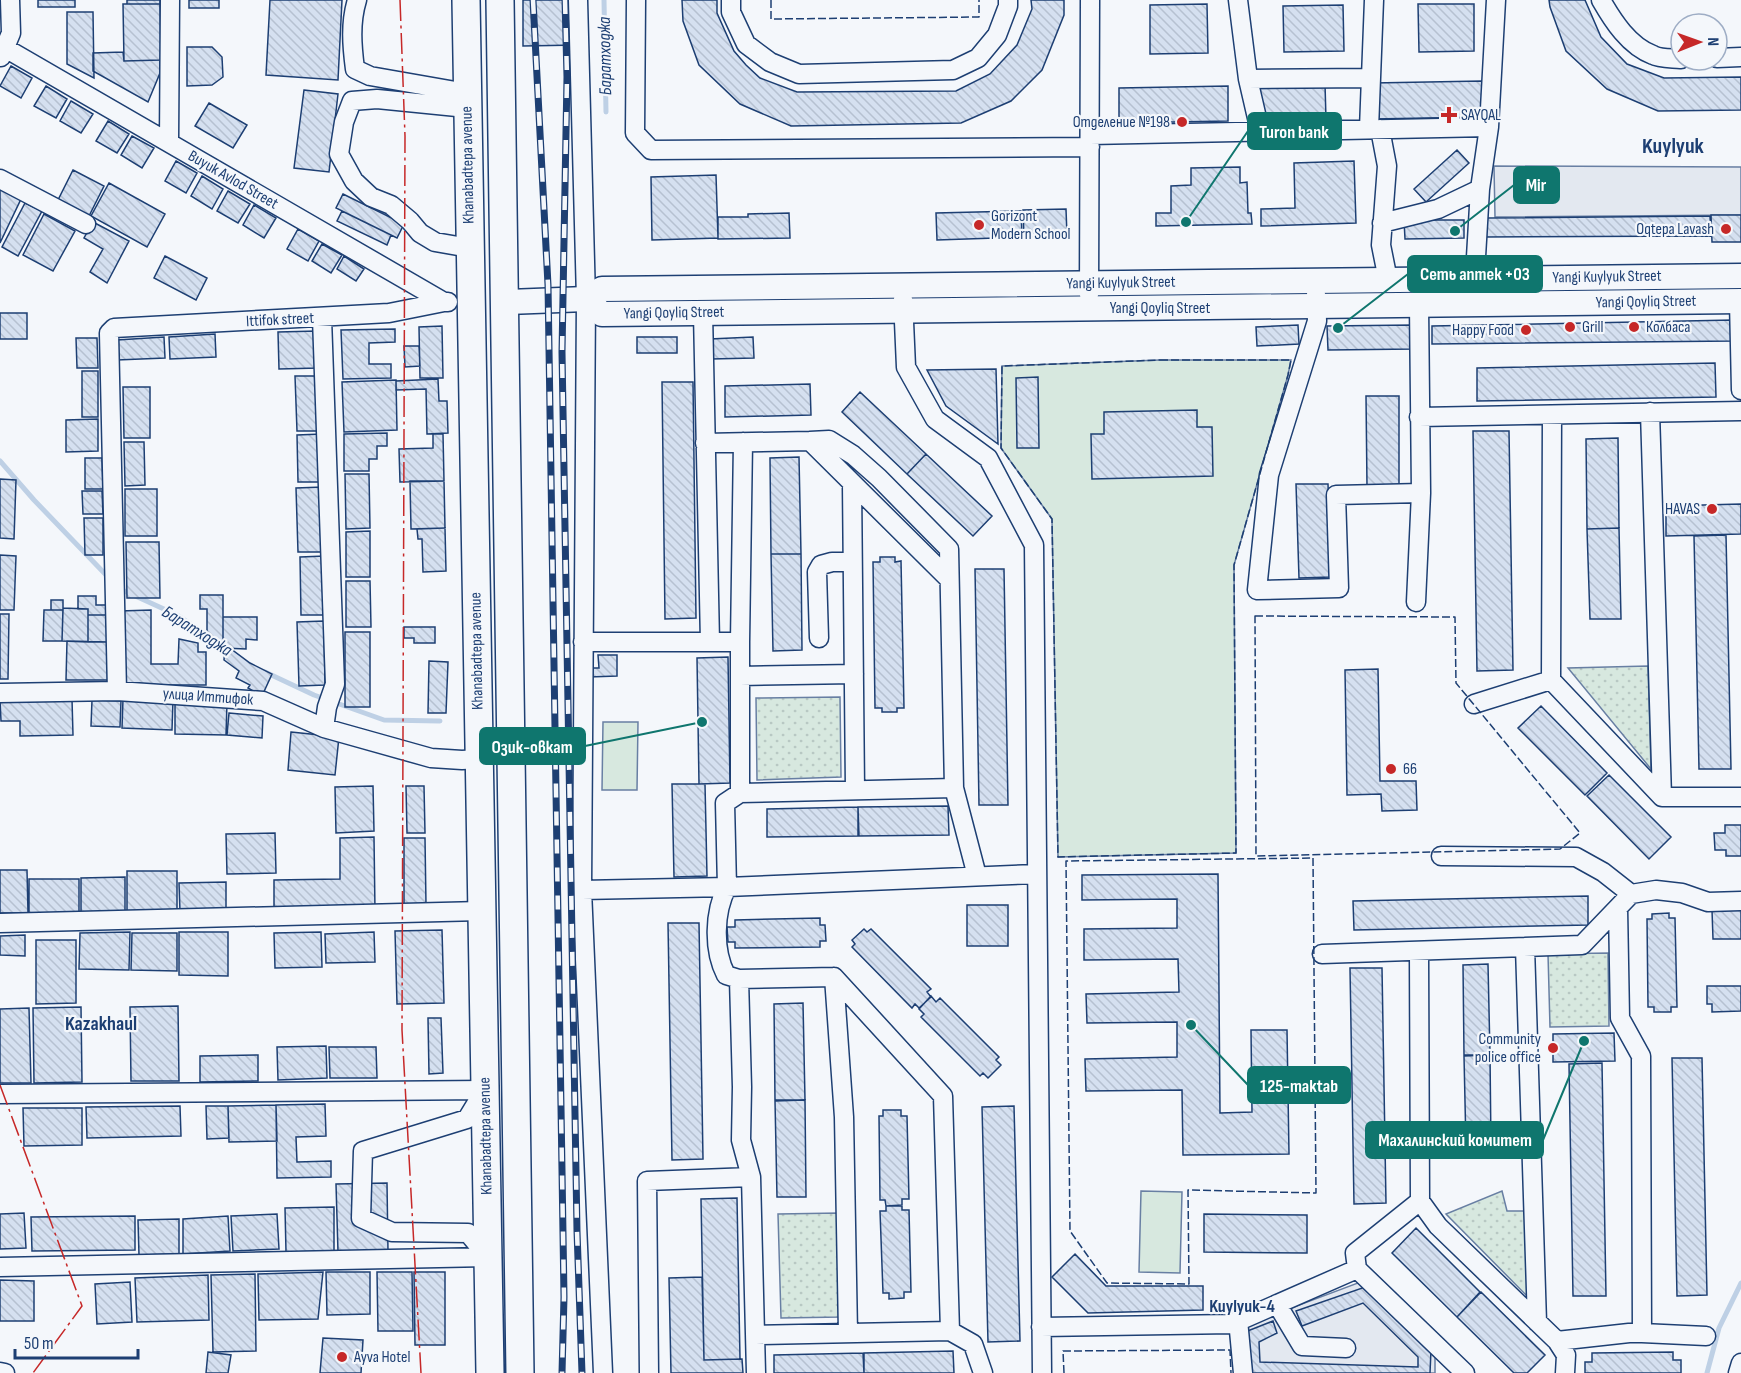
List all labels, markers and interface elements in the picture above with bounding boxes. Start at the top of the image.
north arrow [1669,12,1729,72]
water label: Баратходжа [594,16,616,95]
text: N [1703,37,1722,46]
street label: Khanabadtepa avenue [457,106,479,224]
place label: SAYQAL [1461,106,1501,125]
marker: SAYQAL [1442,108,1456,122]
place label: Отделение №198 [1073,113,1170,132]
callout: Turon bank [1248,113,1341,149]
marker: Отделение №198 [1175,115,1189,129]
text: Turon bank [1259,122,1329,143]
district label: Kuylyuk [1642,133,1705,160]
street label: Buyuk Avlod Street [185,147,281,213]
callout: Mir [1514,167,1559,203]
text: Mir [1526,175,1547,196]
place label: Gorizont Modern School [991,207,1071,244]
marker: Gorizont Modern School [972,218,986,232]
place label: Oqtepa Lavash [1636,220,1714,239]
marker: Oqtepa Lavash [1719,222,1733,236]
callout: Сеть аптек +03 [1408,256,1542,292]
text: Сеть аптек +03 [1420,264,1530,285]
street label: Yangi Kuylyuk Street [1552,267,1662,287]
street label: Yangi Kuylyuk Street [1066,273,1176,293]
street label: Yangi Qoyliq Street [1595,292,1697,312]
street label: Yangi Qoyliq Street [1110,299,1210,318]
street label: Yangi Qoyliq Street [623,303,725,323]
street label: Ittifok street [245,309,315,331]
place label: Grill [1582,318,1604,337]
place label: Колбаса [1646,318,1690,337]
marker: Grill [1563,320,1577,334]
marker: Колбаса [1627,320,1641,334]
place label: Happy Food [1452,321,1514,340]
marker: Happy Food [1519,323,1533,337]
place label: HAVAS [1665,500,1700,519]
marker: HAVAS [1705,502,1719,516]
street label: Khanabadtepa avenue [466,592,488,710]
water label: Баратходжа [158,601,236,661]
street label: улица Иттифок [162,684,255,710]
callout: Озик-овкат [480,728,585,764]
text: Озик-овкат [491,737,573,758]
place label: 66 [1403,760,1417,779]
marker: 66 [1384,762,1398,776]
district label: Kazakhaul [65,1012,137,1036]
place label: Community police office [1475,1030,1541,1067]
marker: Community police office [1546,1041,1560,1055]
callout: 125-maktab [1248,1067,1350,1103]
text: 125-maktab [1260,1076,1338,1097]
street label: Khanabadtepa avenue [475,1077,497,1195]
callout: Махалинский комитет [1366,1122,1543,1158]
text: Махалинский комитет [1378,1130,1532,1151]
district label: Kuylyuk-4 [1209,1296,1275,1317]
scale bar [15,1322,138,1360]
text: 50 m [24,1333,54,1354]
place label: Ayva Hotel [353,1348,410,1367]
marker: Ayva Hotel [335,1350,349,1364]

